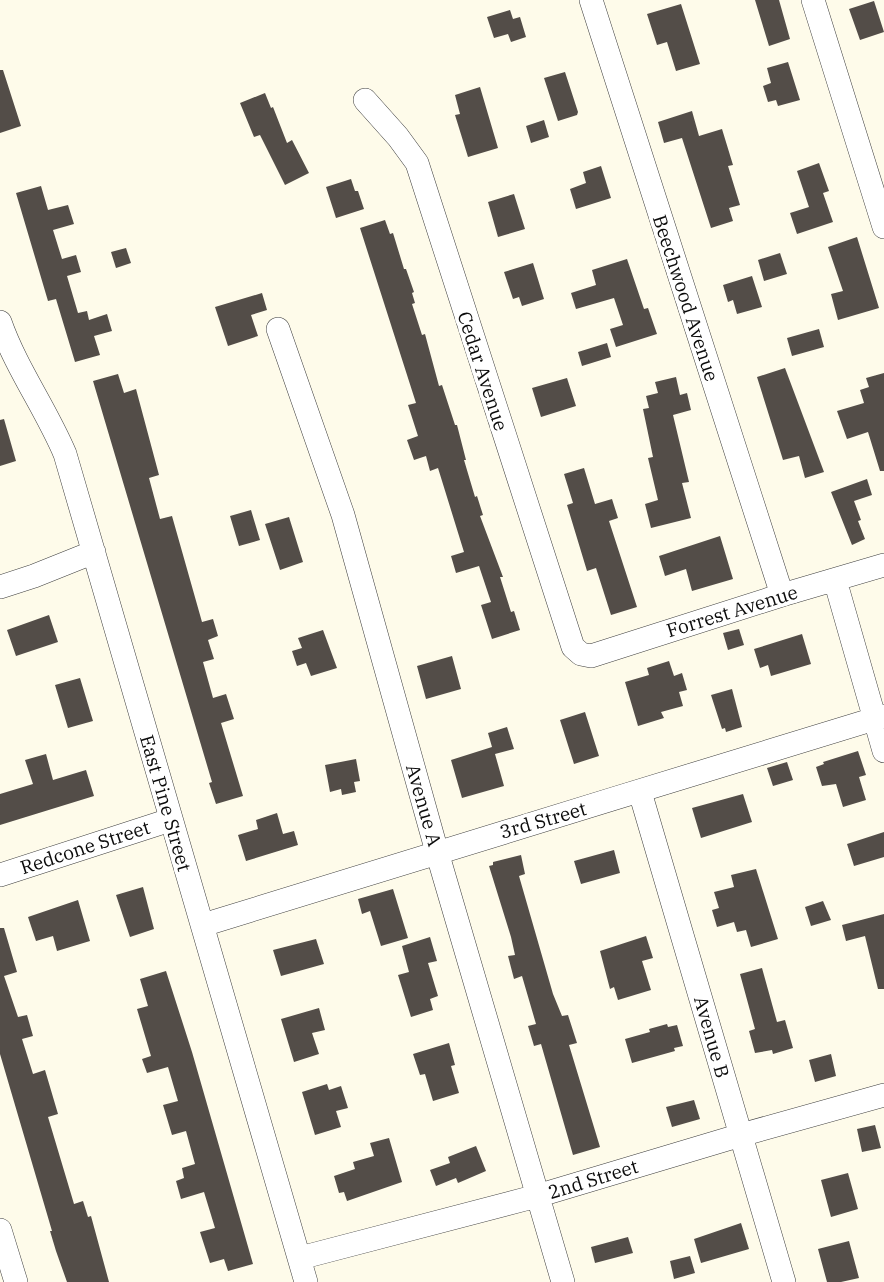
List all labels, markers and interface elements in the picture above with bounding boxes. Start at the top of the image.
street label: Beechwood Avenue [648,212,724,384]
street label: Cedar Avenue [452,308,514,434]
street label: Forrest Avenue [664,580,800,642]
street label: East Pine Street [135,732,197,874]
street label: Avenue A [401,761,447,849]
street label: 3rd Street [497,796,589,844]
street label: Redcone Street [17,815,153,879]
street label: Avenue B [689,993,735,1081]
street label: 2nd Street [545,1154,641,1204]

